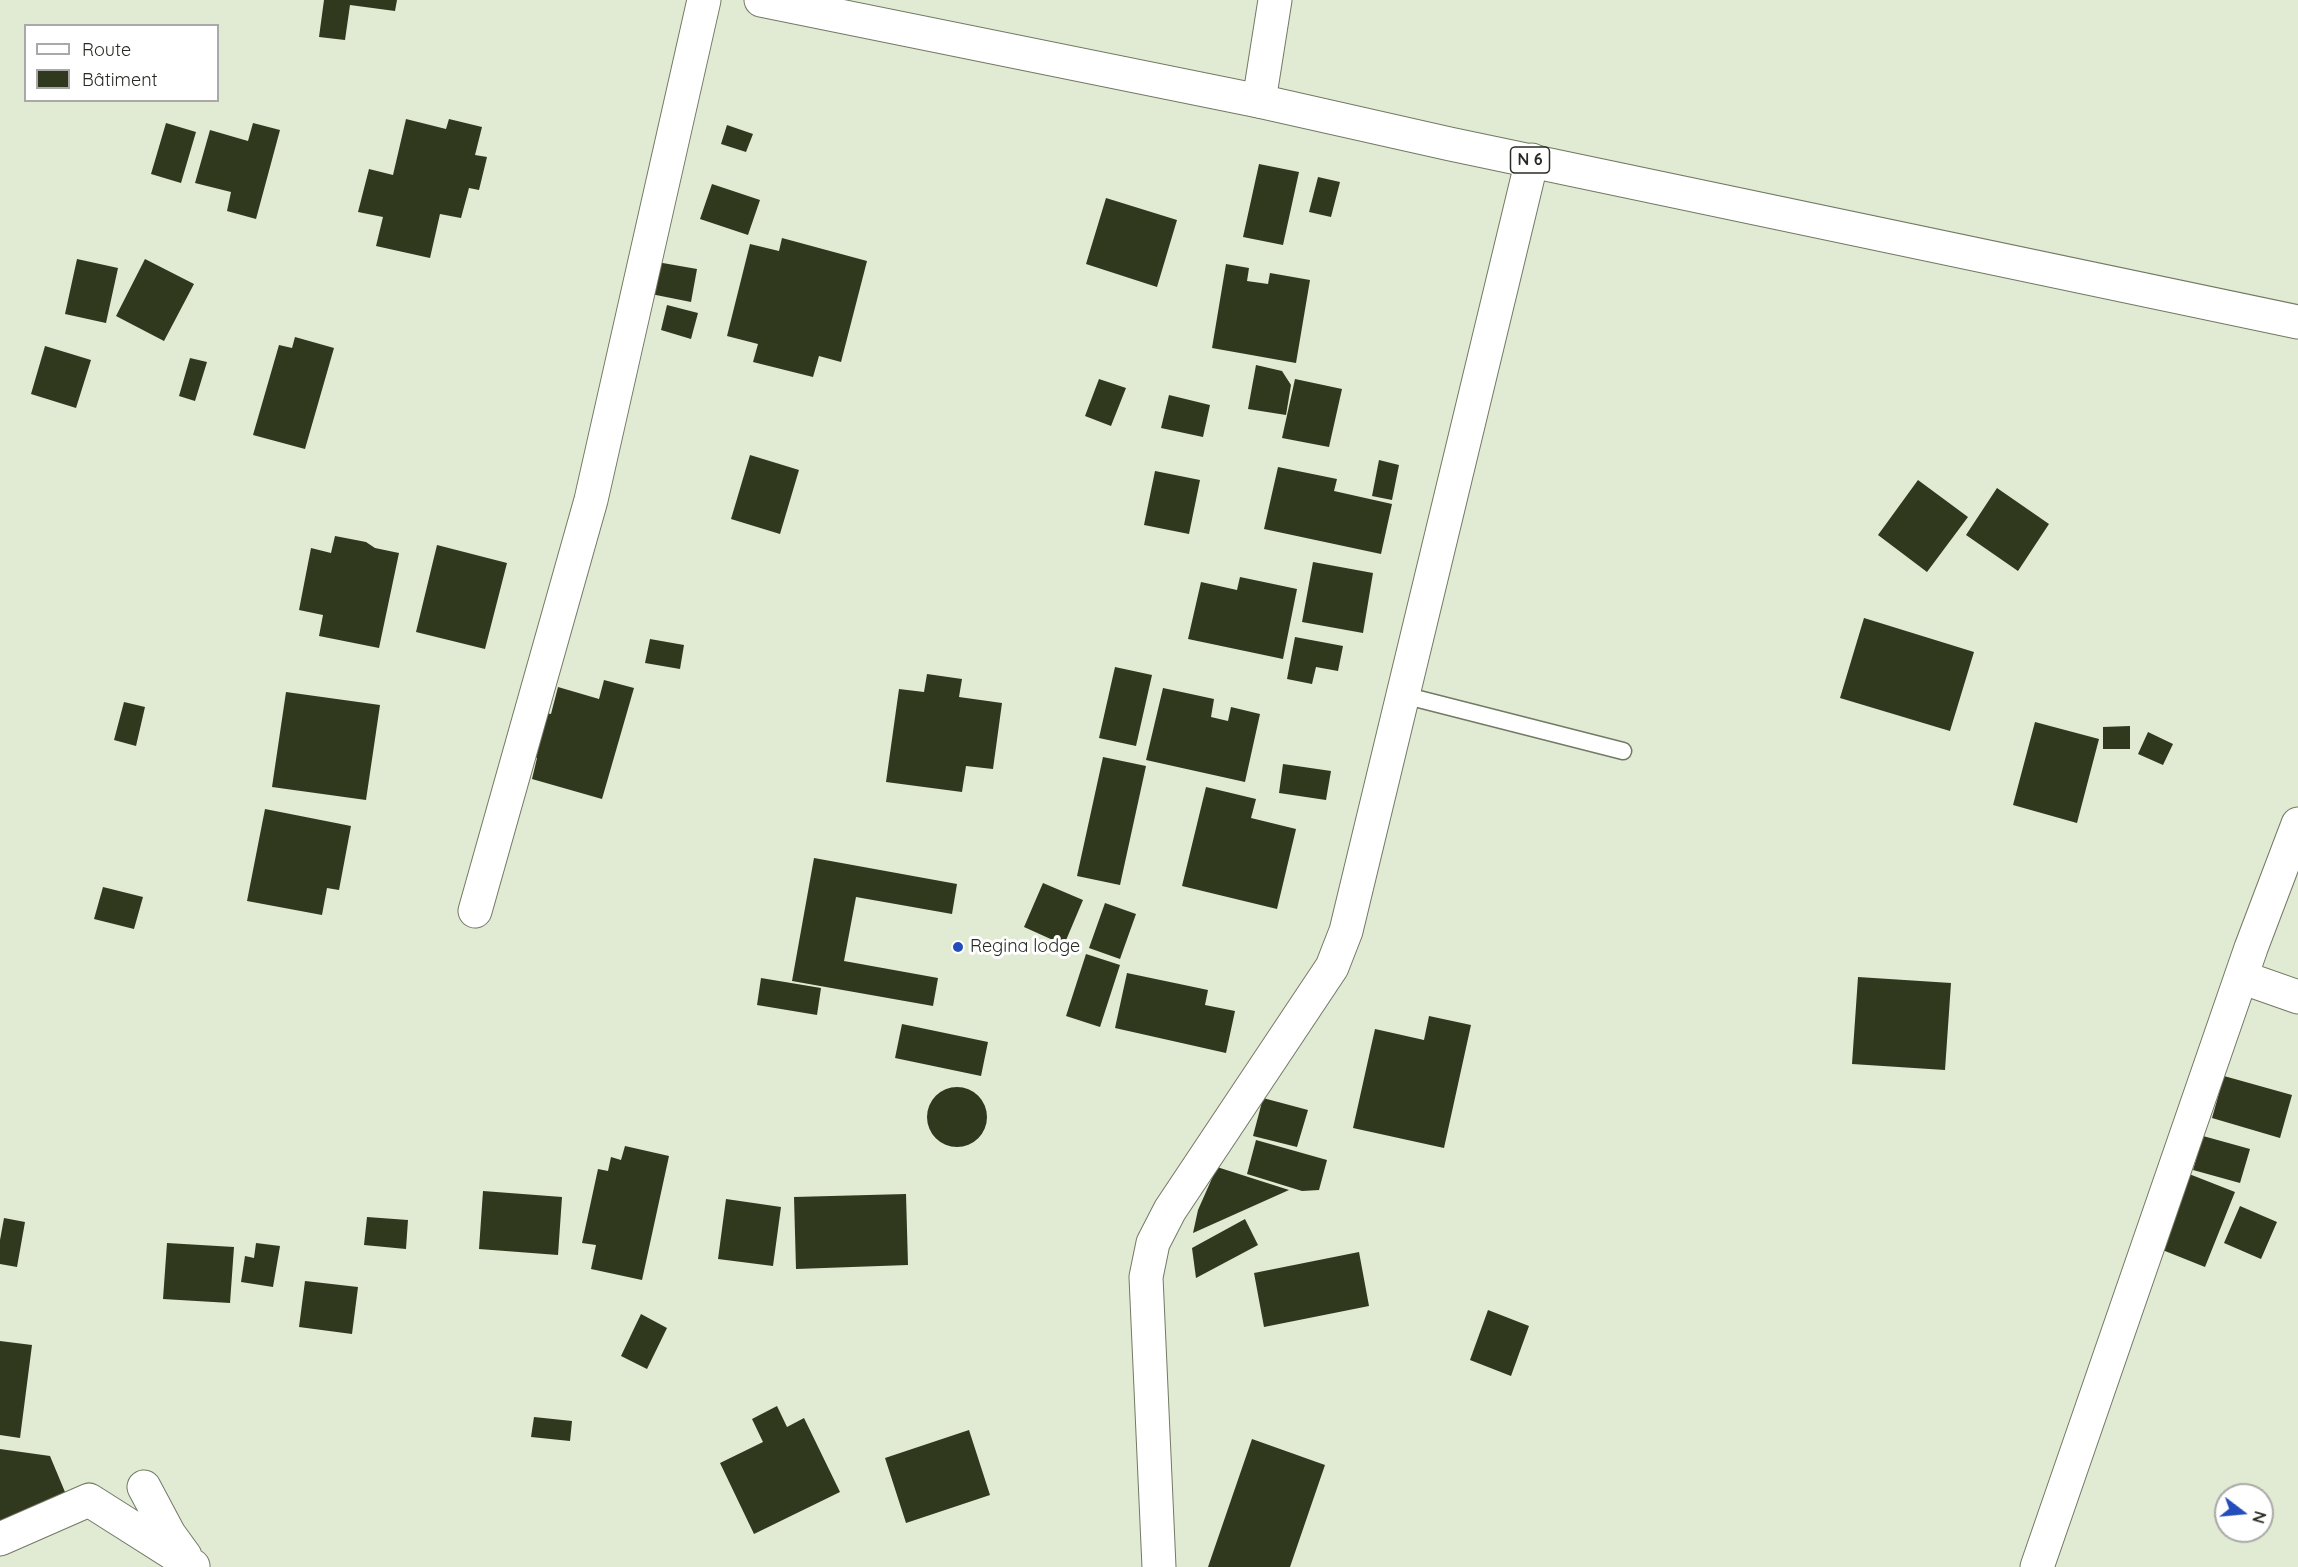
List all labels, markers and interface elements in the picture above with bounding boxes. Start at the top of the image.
legend [24,24,219,102]
text: Route [82,38,131,61]
text: Bâtiment [82,68,158,91]
road number: N 6 [1510,147,1550,173]
place label: Regina lodge [970,936,1080,958]
marker: Regina lodge [951,940,965,954]
north arrow [2214,1483,2274,1543]
text: N [2248,1509,2271,1526]

